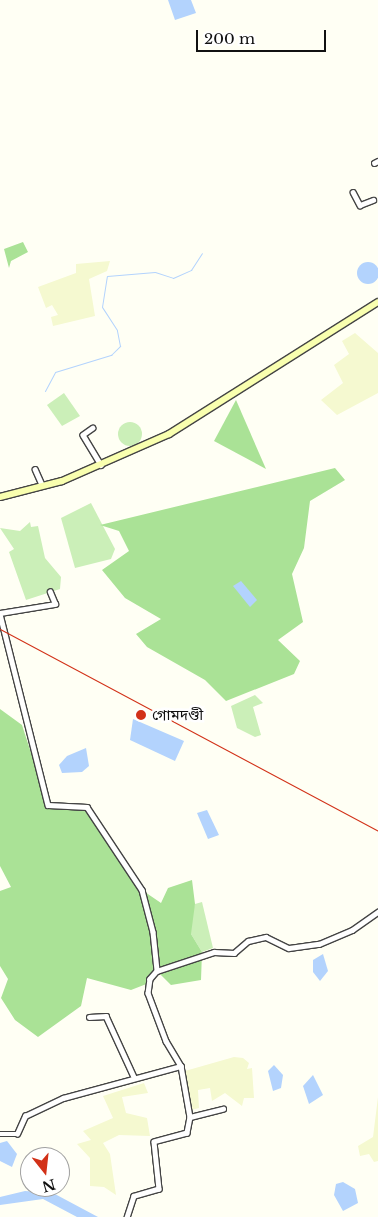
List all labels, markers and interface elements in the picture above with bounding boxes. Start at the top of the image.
scale bar [198,20,328,52]
text: 200 m [204,29,255,48]
place label: গোমদণ্ডী [152,706,203,724]
marker: গোমদণ্ডী [134,708,148,722]
north arrow [20,1147,70,1197]
text: N [40,1175,58,1196]

